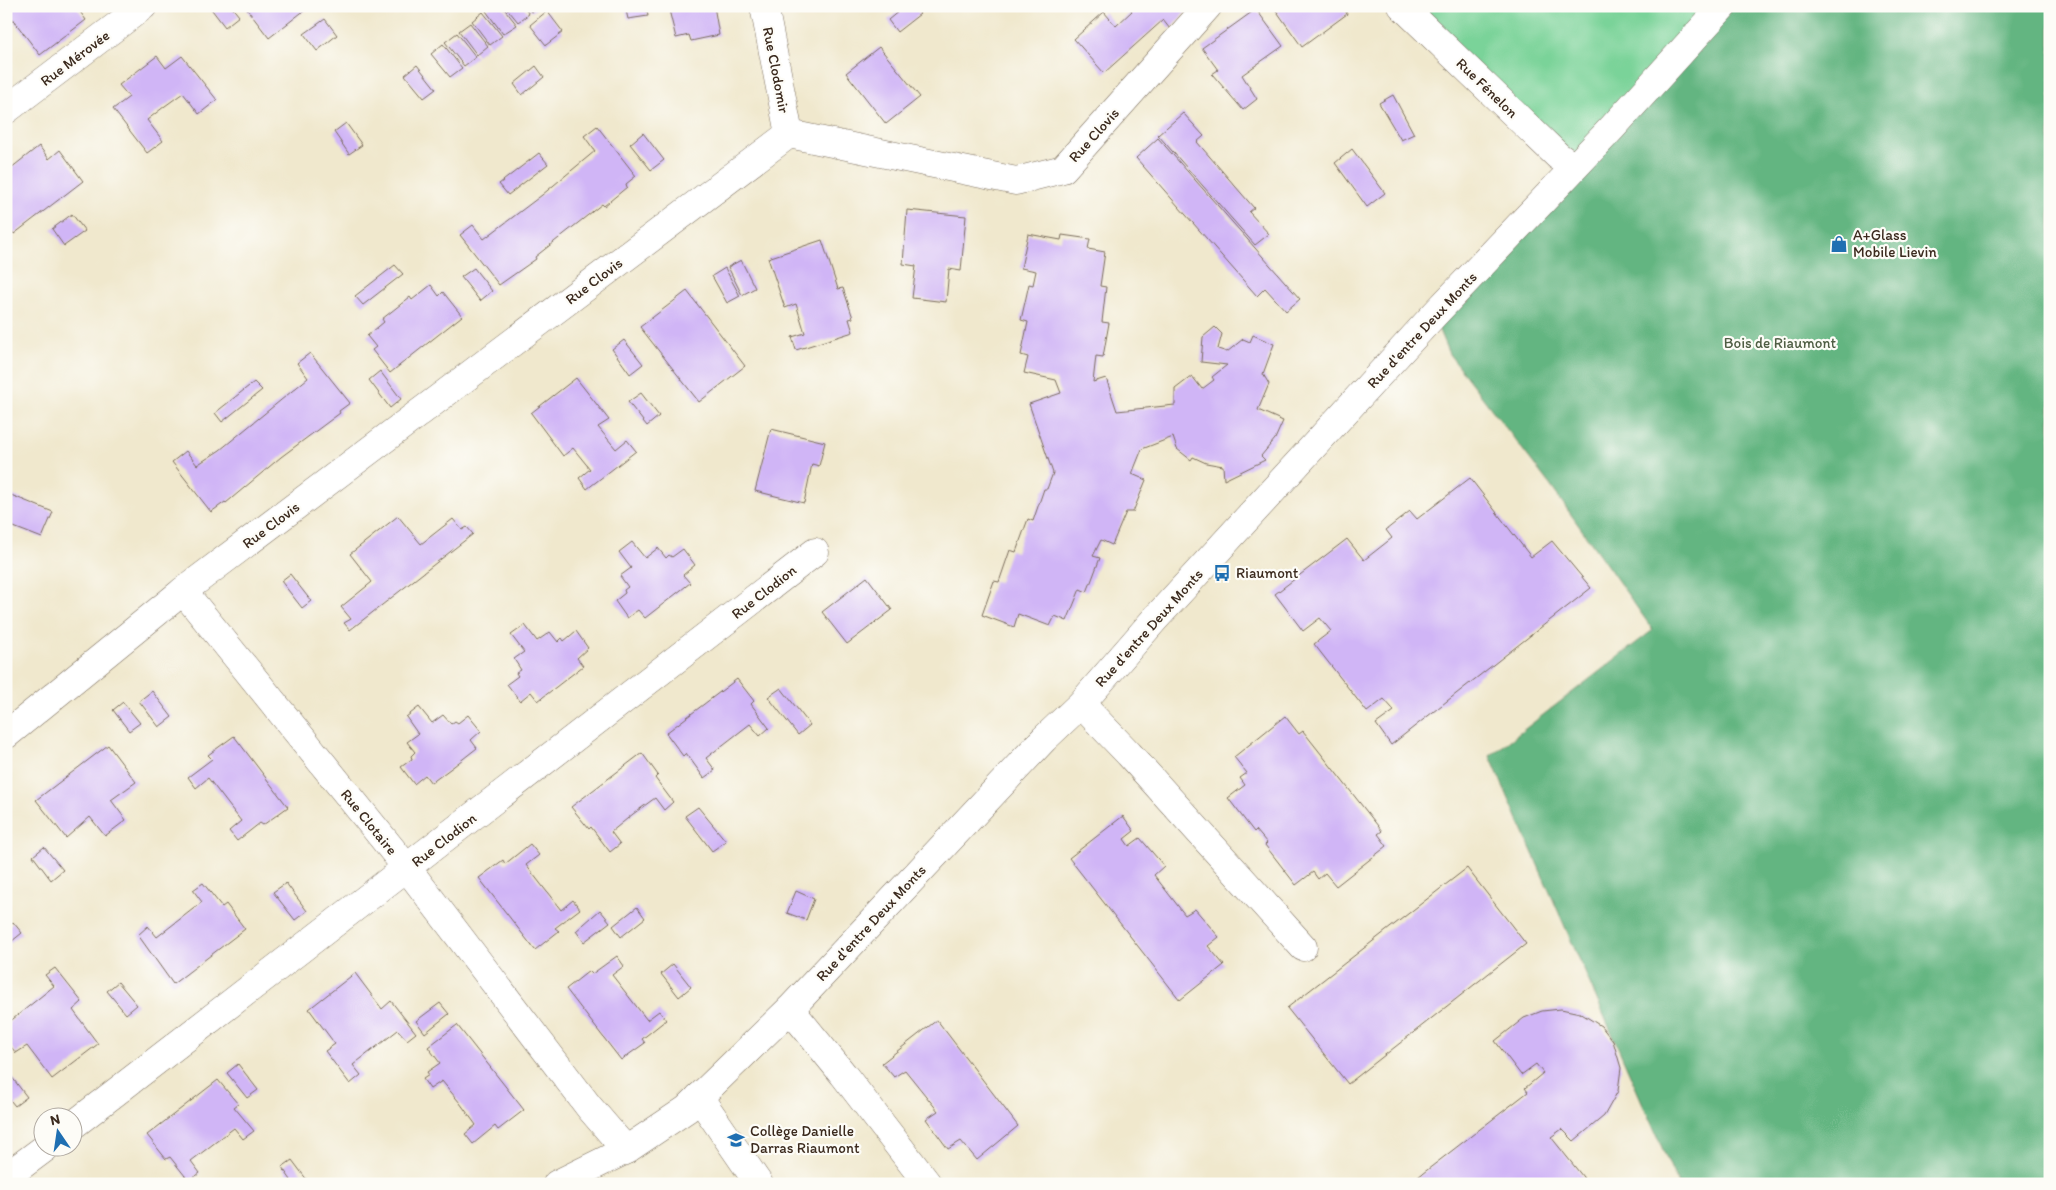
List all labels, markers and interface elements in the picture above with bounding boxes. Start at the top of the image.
street label: Rue Clodomir [759,25,793,115]
street label: Rue Mérovée [37,26,113,90]
street label: Rue Fénelon [1452,54,1522,122]
street label: Rue Clovis [1065,104,1123,166]
place label: A+Glass Mobile Lievin [1853,226,1937,261]
shop icon: A+Glass Mobile Lievin [1829,234,1849,254]
street label: Rue Clovis [562,254,626,308]
street label: Rue d'entre Deux Monts [1363,268,1481,392]
park label: Bois de Riaumont [1724,334,1837,352]
street label: Rue Clovis [239,498,303,552]
street label: Rue Clodion [728,561,800,623]
bus stop icon: Riaumont [1212,563,1232,583]
place label: Riaumont [1236,564,1299,582]
street label: Rue d'entre Deux Monts [1091,565,1207,691]
street label: Rue Clotaire [337,785,401,859]
street label: Rue Clodion [408,809,480,871]
street label: Rue d'entre Deux Monts [812,861,930,985]
north arrow [32,1108,82,1158]
text: N [49,1110,62,1129]
place label: Collège Danielle Darras Riaumont [750,1122,860,1157]
school or university icon: Collège Danielle Darras Riaumont [726,1130,746,1150]

